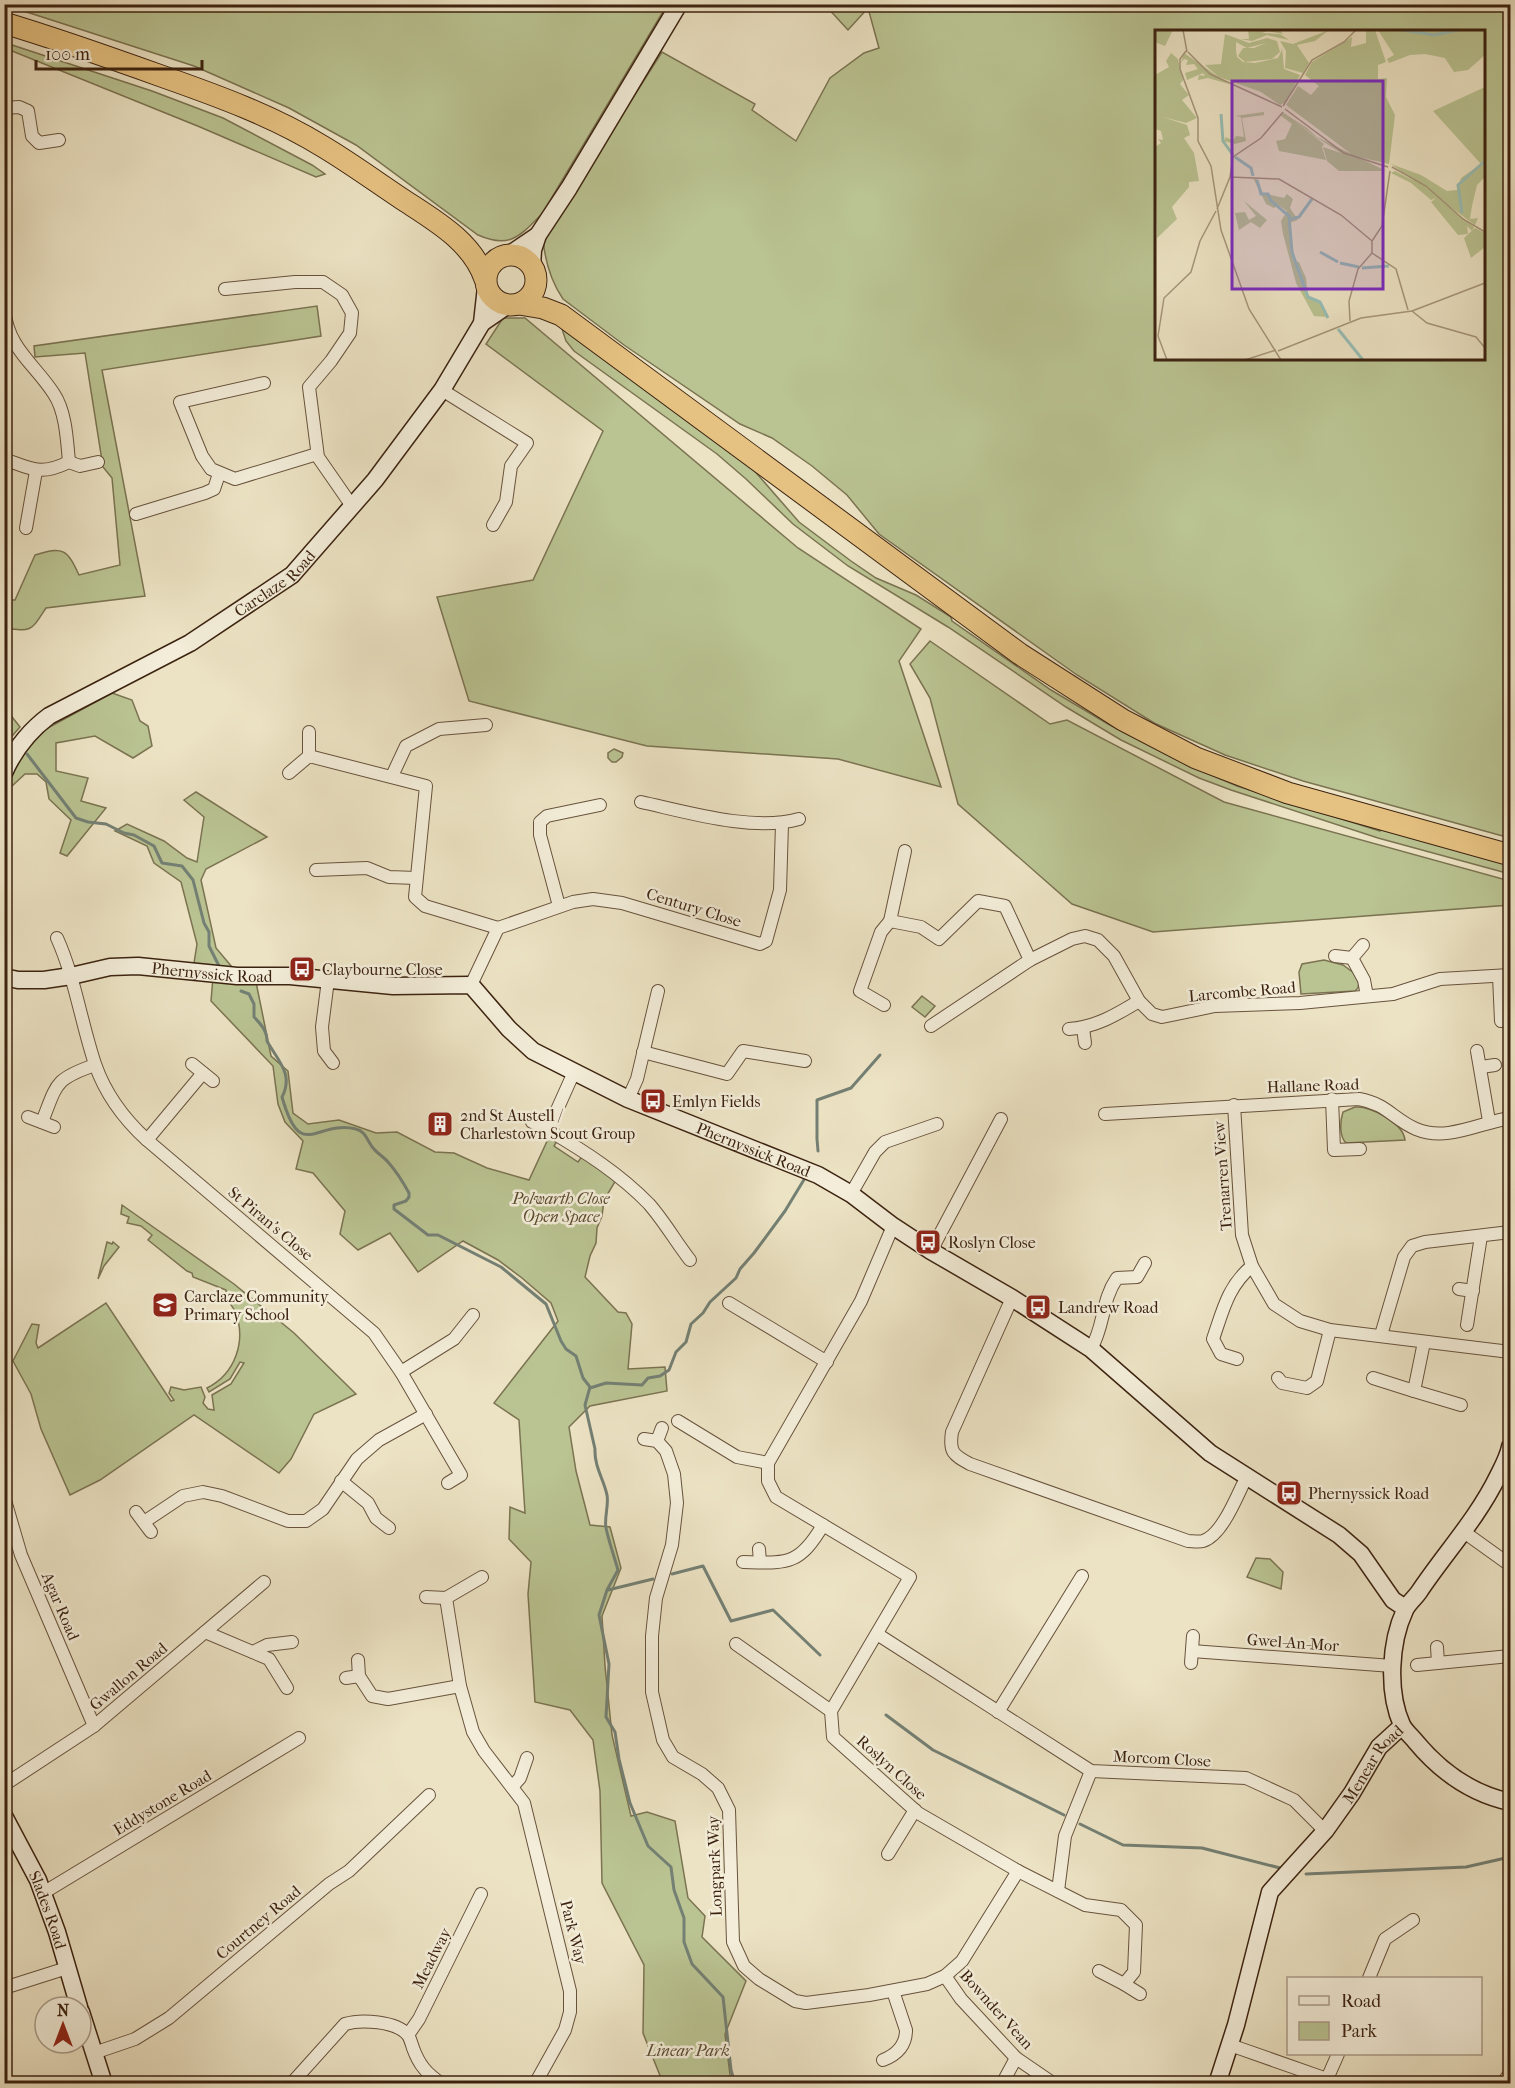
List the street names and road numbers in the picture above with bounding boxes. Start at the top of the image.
street label: Carclaze Road [231,546,320,621]
street label: Century Close [644,884,744,931]
street label: Phernyssick Road [151,958,273,986]
street label: Larcombe Road [1188,977,1297,1006]
street label: Hallane Road [1266,1074,1360,1097]
street label: Phernyssick Road [693,1118,813,1181]
street label: Trenarren View [1209,1119,1236,1231]
street label: St Piran's Close [224,1182,317,1264]
street label: Agar Road [37,1568,83,1643]
street label: Gwel-An-Mor [1246,1630,1340,1655]
street label: Gwallon Road [86,1638,171,1714]
street label: Menear Road [1339,1721,1407,1807]
street label: Roslyn Close [853,1731,931,1804]
street label: Morcom Close [1113,1746,1212,1771]
street label: Eddystone Road [110,1765,215,1839]
street label: Longpark Way [703,1815,726,1917]
street label: Slades Road [25,1868,71,1951]
street label: Courtney Road [212,1881,305,1963]
street label: Park Way [556,1898,591,1967]
street label: Meadway [408,1924,455,1992]
street label: Bownder Vean [956,1966,1038,2053]

